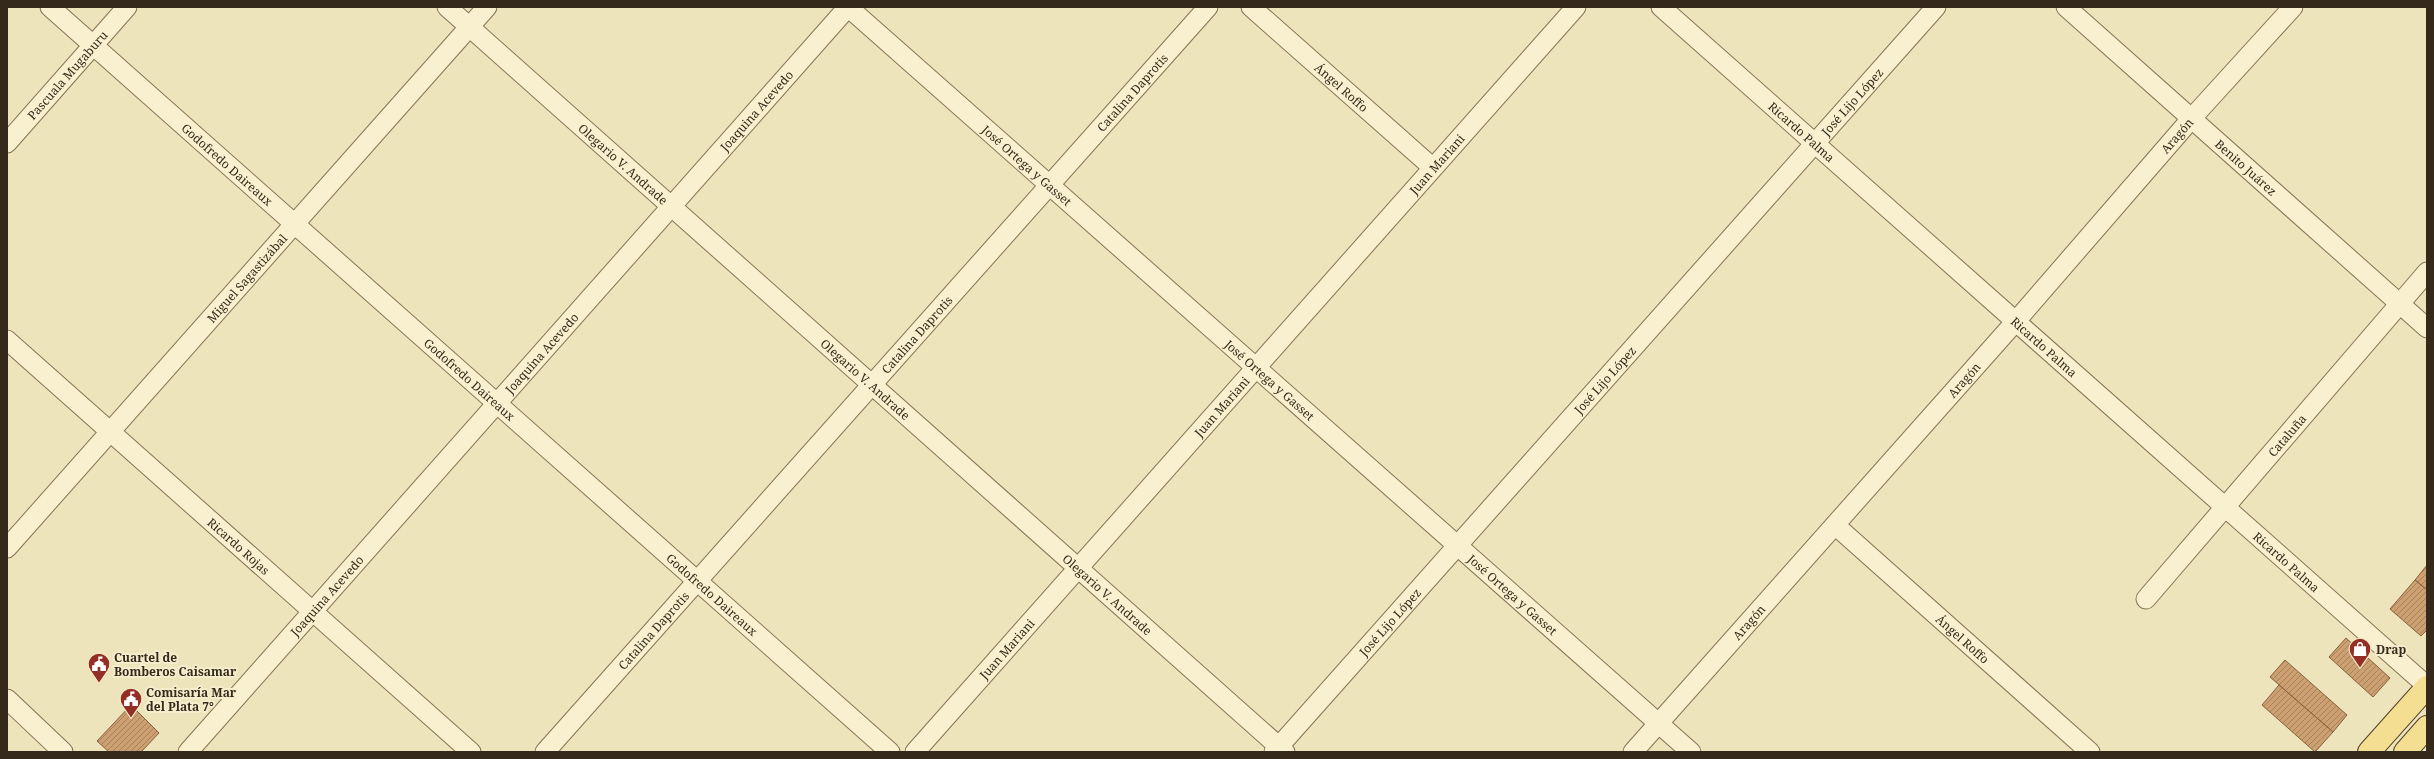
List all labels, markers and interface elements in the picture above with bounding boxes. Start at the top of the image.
street label: Pascuala Mugaburu [23,26,111,123]
street label: Catalina Daprotis [1093,50,1171,135]
street label: Ángel Roffo [1311,59,1372,115]
street label: José Lijo López [1816,64,1887,140]
street label: Joaquina Acevedo [715,66,797,155]
street label: Ricardo Palma [1765,98,1839,166]
street label: Aragón [2157,114,2197,157]
street label: Godofredo Daireaux [178,119,277,209]
street label: Olegario V. Andrade [575,119,672,208]
street label: José Ortega y Gasset [978,120,1076,210]
street label: Juan Mariani [1405,130,1468,199]
street label: Benito Juárez [2212,135,2281,199]
street label: Miguel Sagastizábal [203,230,291,326]
street label: Catalina Daprotis [877,292,956,377]
street label: Joaquina Acevedo [500,309,582,398]
street label: Ricardo Palma [2007,313,2081,381]
street label: Godofredo Daireaux [420,334,519,424]
street label: Olegario V. Andrade [817,335,914,423]
street label: José Ortega y Gasset [1221,335,1318,424]
street label: José Lijo López [1569,342,1640,418]
street label: Aragón [1944,358,1984,401]
street label: Juan Mariani [1190,372,1253,441]
street label: Cataluña [2264,410,2310,460]
street label: Ricardo Rojas [204,514,274,578]
street label: Ricardo Palma [2250,528,2324,596]
street label: Godofredo Daireaux [663,549,761,639]
street label: José Ortega y Gasset [1463,549,1561,639]
street label: Olegario V. Andrade [1059,550,1156,639]
street label: Joaquina Acevedo [286,551,367,640]
street label: José Lijo López [1354,584,1424,660]
street label: Catalina Daprotis [614,587,693,673]
street label: Aragón [1728,600,1769,643]
street label: Ángel Roffo [1932,610,1993,667]
street label: Juan Mariani [975,615,1038,683]
shop icon: Drap [2347,636,2373,669]
place label: Drap [2376,641,2406,658]
place label: Cuartel de Bomberos Caisamar [114,649,237,680]
public building icon: Cuartel de Bomberos Caisamar [86,651,112,684]
place label: Comisaría Mar del Plata 7° [146,684,237,715]
public building icon: Comisaría Mar del Plata 7° [118,686,144,719]

